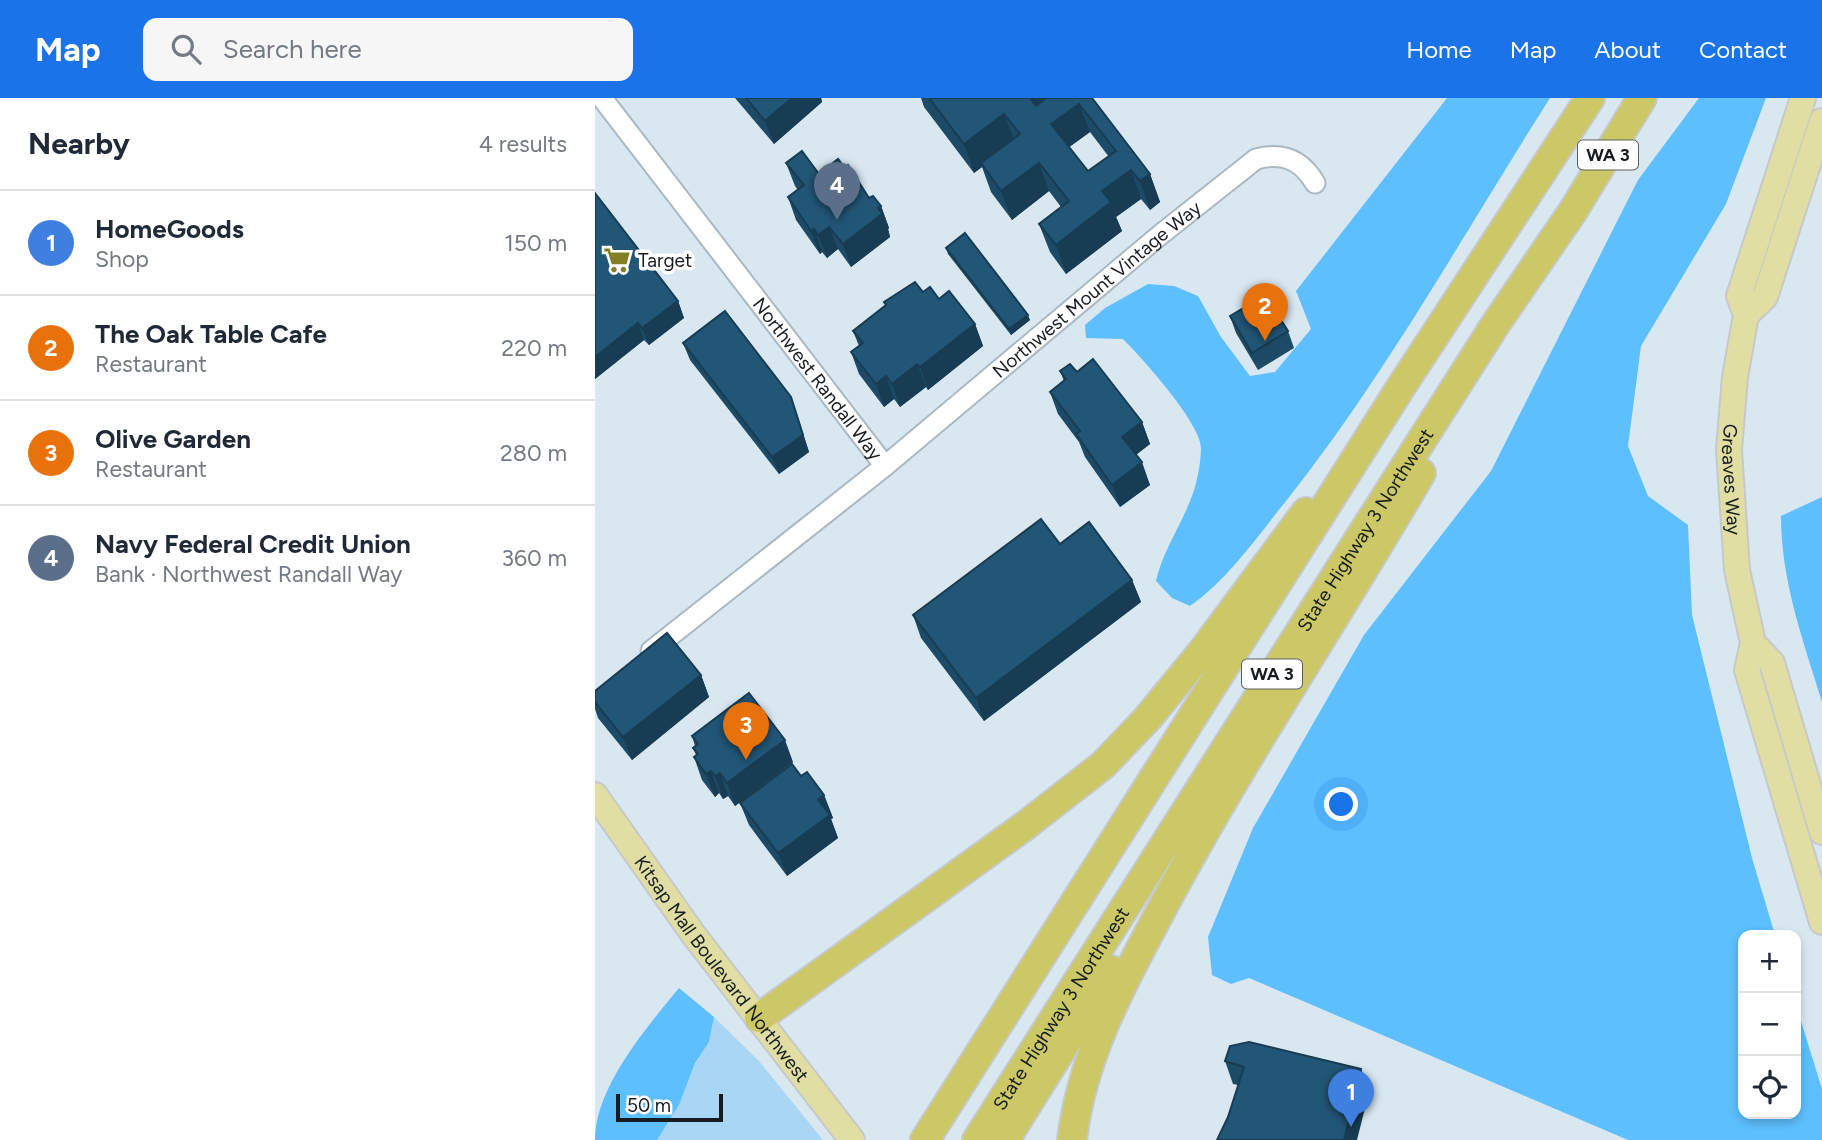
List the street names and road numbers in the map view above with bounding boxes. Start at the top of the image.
road number: WA 3 [1578,140,1638,170]
street label: Northwest Mount Vintage Way [988,196,1206,383]
street label: Northwest Randall Way [748,293,887,465]
street label: Greaves Way [1717,423,1746,536]
street label: State Highway 3 Northwest [1292,424,1438,636]
road number: WA 3 [1242,660,1302,688]
street label: Kitsap Mall Boulevard Northwest [629,851,814,1086]
street label: State Highway 3 Northwest [988,903,1134,1114]

